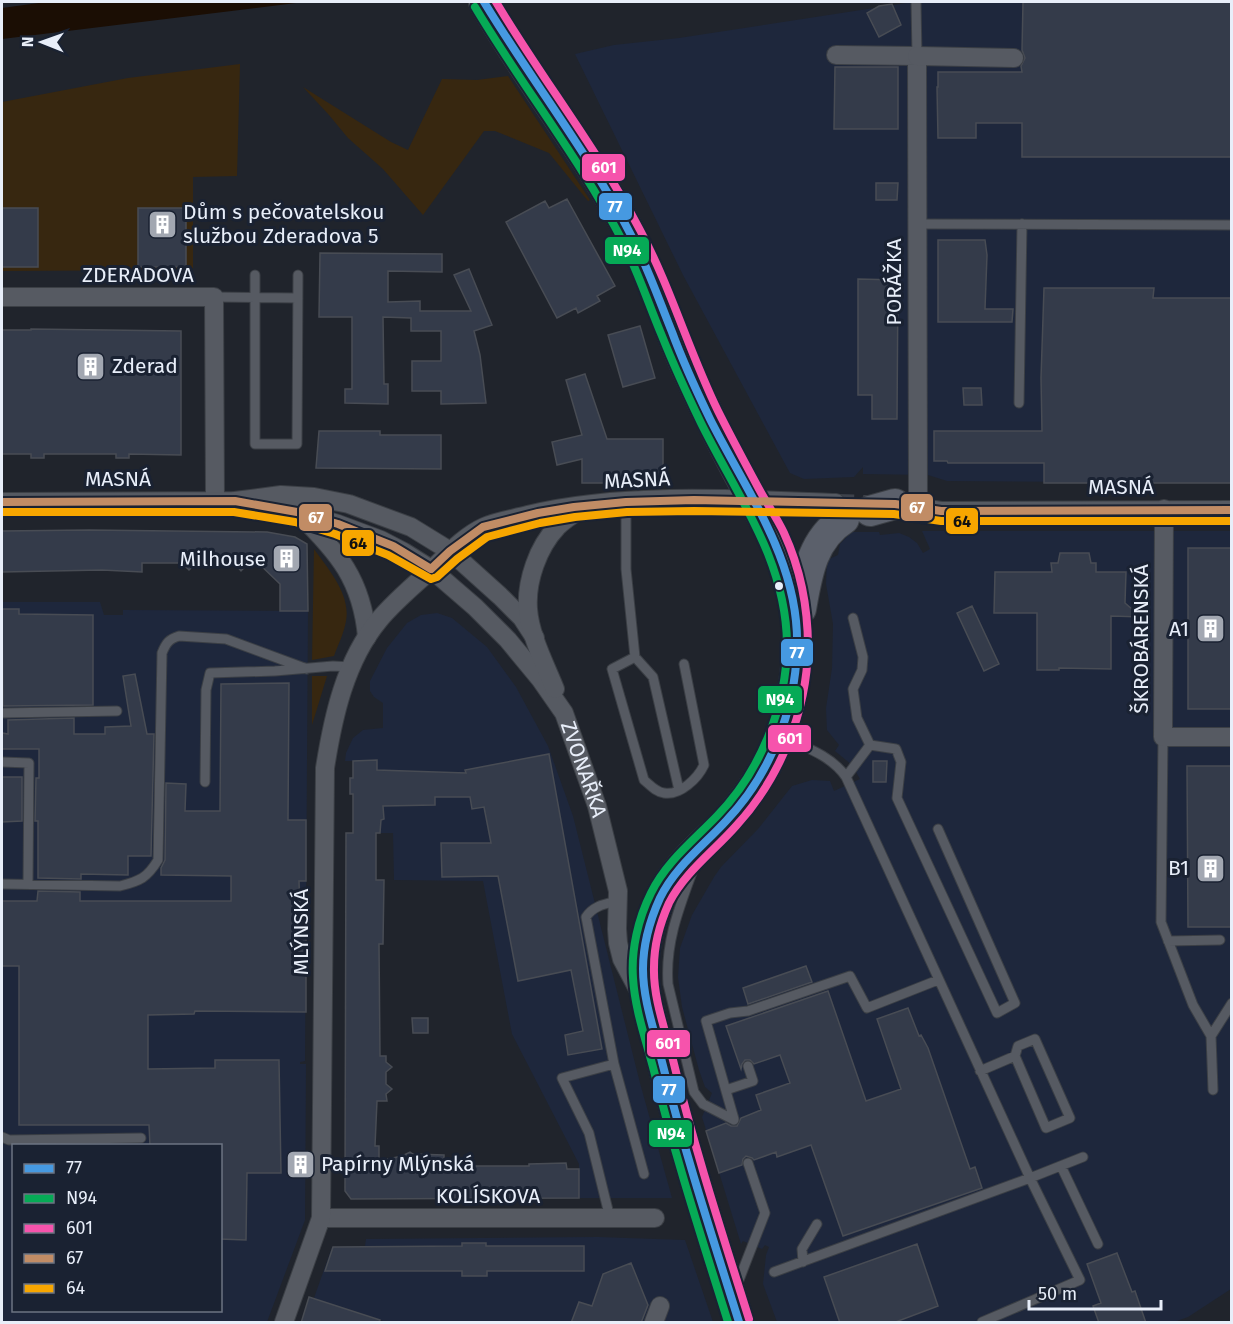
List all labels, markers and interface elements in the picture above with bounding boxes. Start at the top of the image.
north arrow [12,12,72,72]
text: N [18,36,37,47]
line badge: 601 [581,153,626,182]
text: 601 [591,158,617,177]
line badge: 77 [598,192,633,221]
text: 77 [608,197,623,216]
place label: Dům s pečovatelskou službou Zderadova 5 [183,199,385,249]
building icon: Dům s pečovatelskou službou Zderadova 5 [146,208,178,240]
line badge: N94 [604,236,650,265]
street label: PORÁŽKA [881,239,907,325]
text: N94 [613,241,641,260]
street label: ZDERADOVA [82,262,194,288]
building icon: Zderad [75,350,107,382]
place label: Zderad [112,353,178,379]
street label: MASNÁ [603,465,671,495]
street label: MASNÁ [85,466,151,492]
street label: MASNÁ [1088,474,1154,500]
line badge: 67 [900,493,934,522]
text: 67 [909,498,926,517]
line badge: 67 [298,503,333,532]
line badge: 64 [945,507,979,535]
text: 67 [308,508,325,527]
text: 64 [953,512,971,531]
line badge: 64 [341,529,375,557]
text: 64 [349,534,367,553]
building icon: Milhouse [271,543,303,575]
place label: Milhouse [180,546,266,572]
street label: ŠKROBÁRENSKÁ [1128,564,1154,714]
unlabelled marker [773,580,785,592]
building icon: A1 [1194,613,1226,645]
place label: A1 [1169,616,1189,642]
line badge: 77 [780,638,814,667]
text: 77 [790,643,805,662]
line badge: N94 [757,685,803,714]
text: N94 [766,690,794,709]
street label: ZVONAŘKA [555,717,612,820]
line badge: 601 [767,724,812,753]
text: 601 [777,729,803,748]
building icon: B1 [1194,852,1226,884]
place label: B1 [1168,855,1189,881]
street label: MLÝNSKÁ [288,889,314,975]
line badge: 601 [646,1029,691,1058]
text: 601 [655,1034,681,1053]
line badge: 77 [652,1075,686,1104]
text: 77 [662,1080,677,1099]
line badge: N94 [648,1119,693,1148]
text: N94 [657,1124,685,1143]
legend [12,1144,222,1312]
building icon: Papírny Mlýnská [284,1148,316,1180]
place label: Papírny Mlýnská [321,1151,475,1177]
text: 77 [66,1157,82,1179]
street label: KOLÍSKOVA [436,1183,540,1209]
text: N94 [66,1187,98,1209]
text: 601 [66,1217,93,1239]
text: 67 [66,1247,83,1269]
scale bar [1029,1273,1161,1311]
text: 64 [66,1277,86,1299]
text: 50 m [1038,1283,1077,1305]

